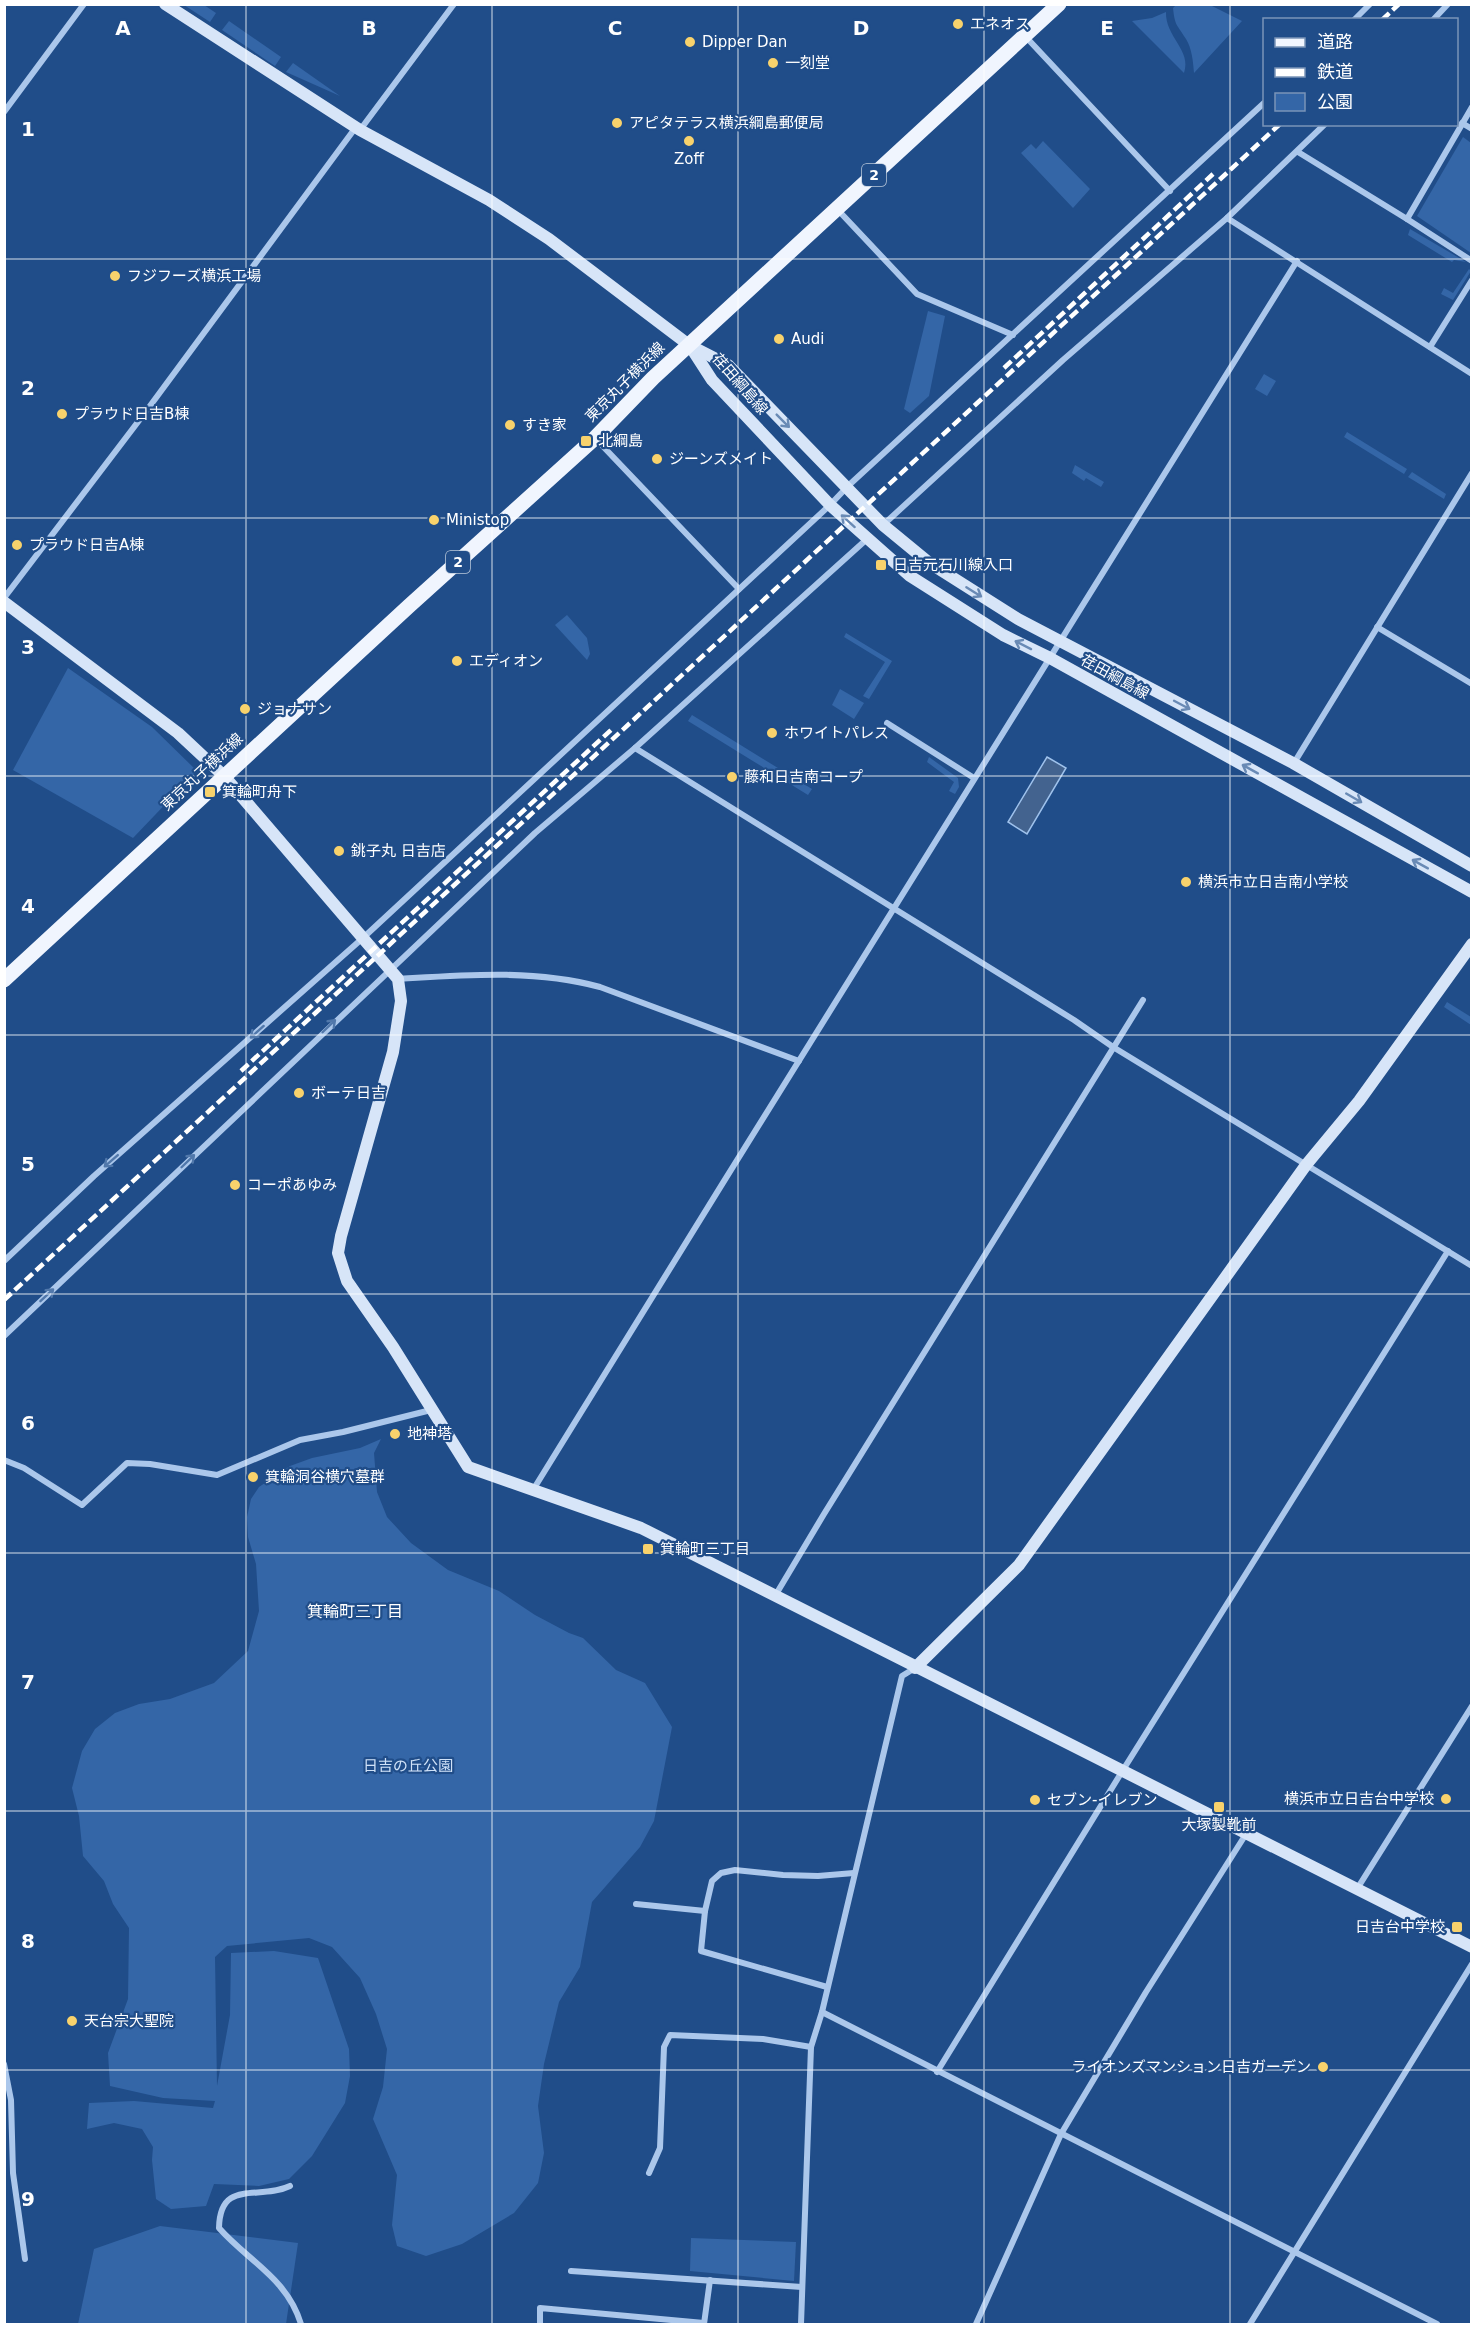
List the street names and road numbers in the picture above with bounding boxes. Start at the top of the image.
road number: 2 [862,164,886,186]
street label: 東京丸子横浜線 [582,339,668,425]
street label: 荏田綱島線 [709,350,771,418]
road number: 2 [446,551,470,573]
street label: 荏田綱島線 [1078,651,1152,703]
street label: 東京丸子横浜線 [157,730,247,814]

